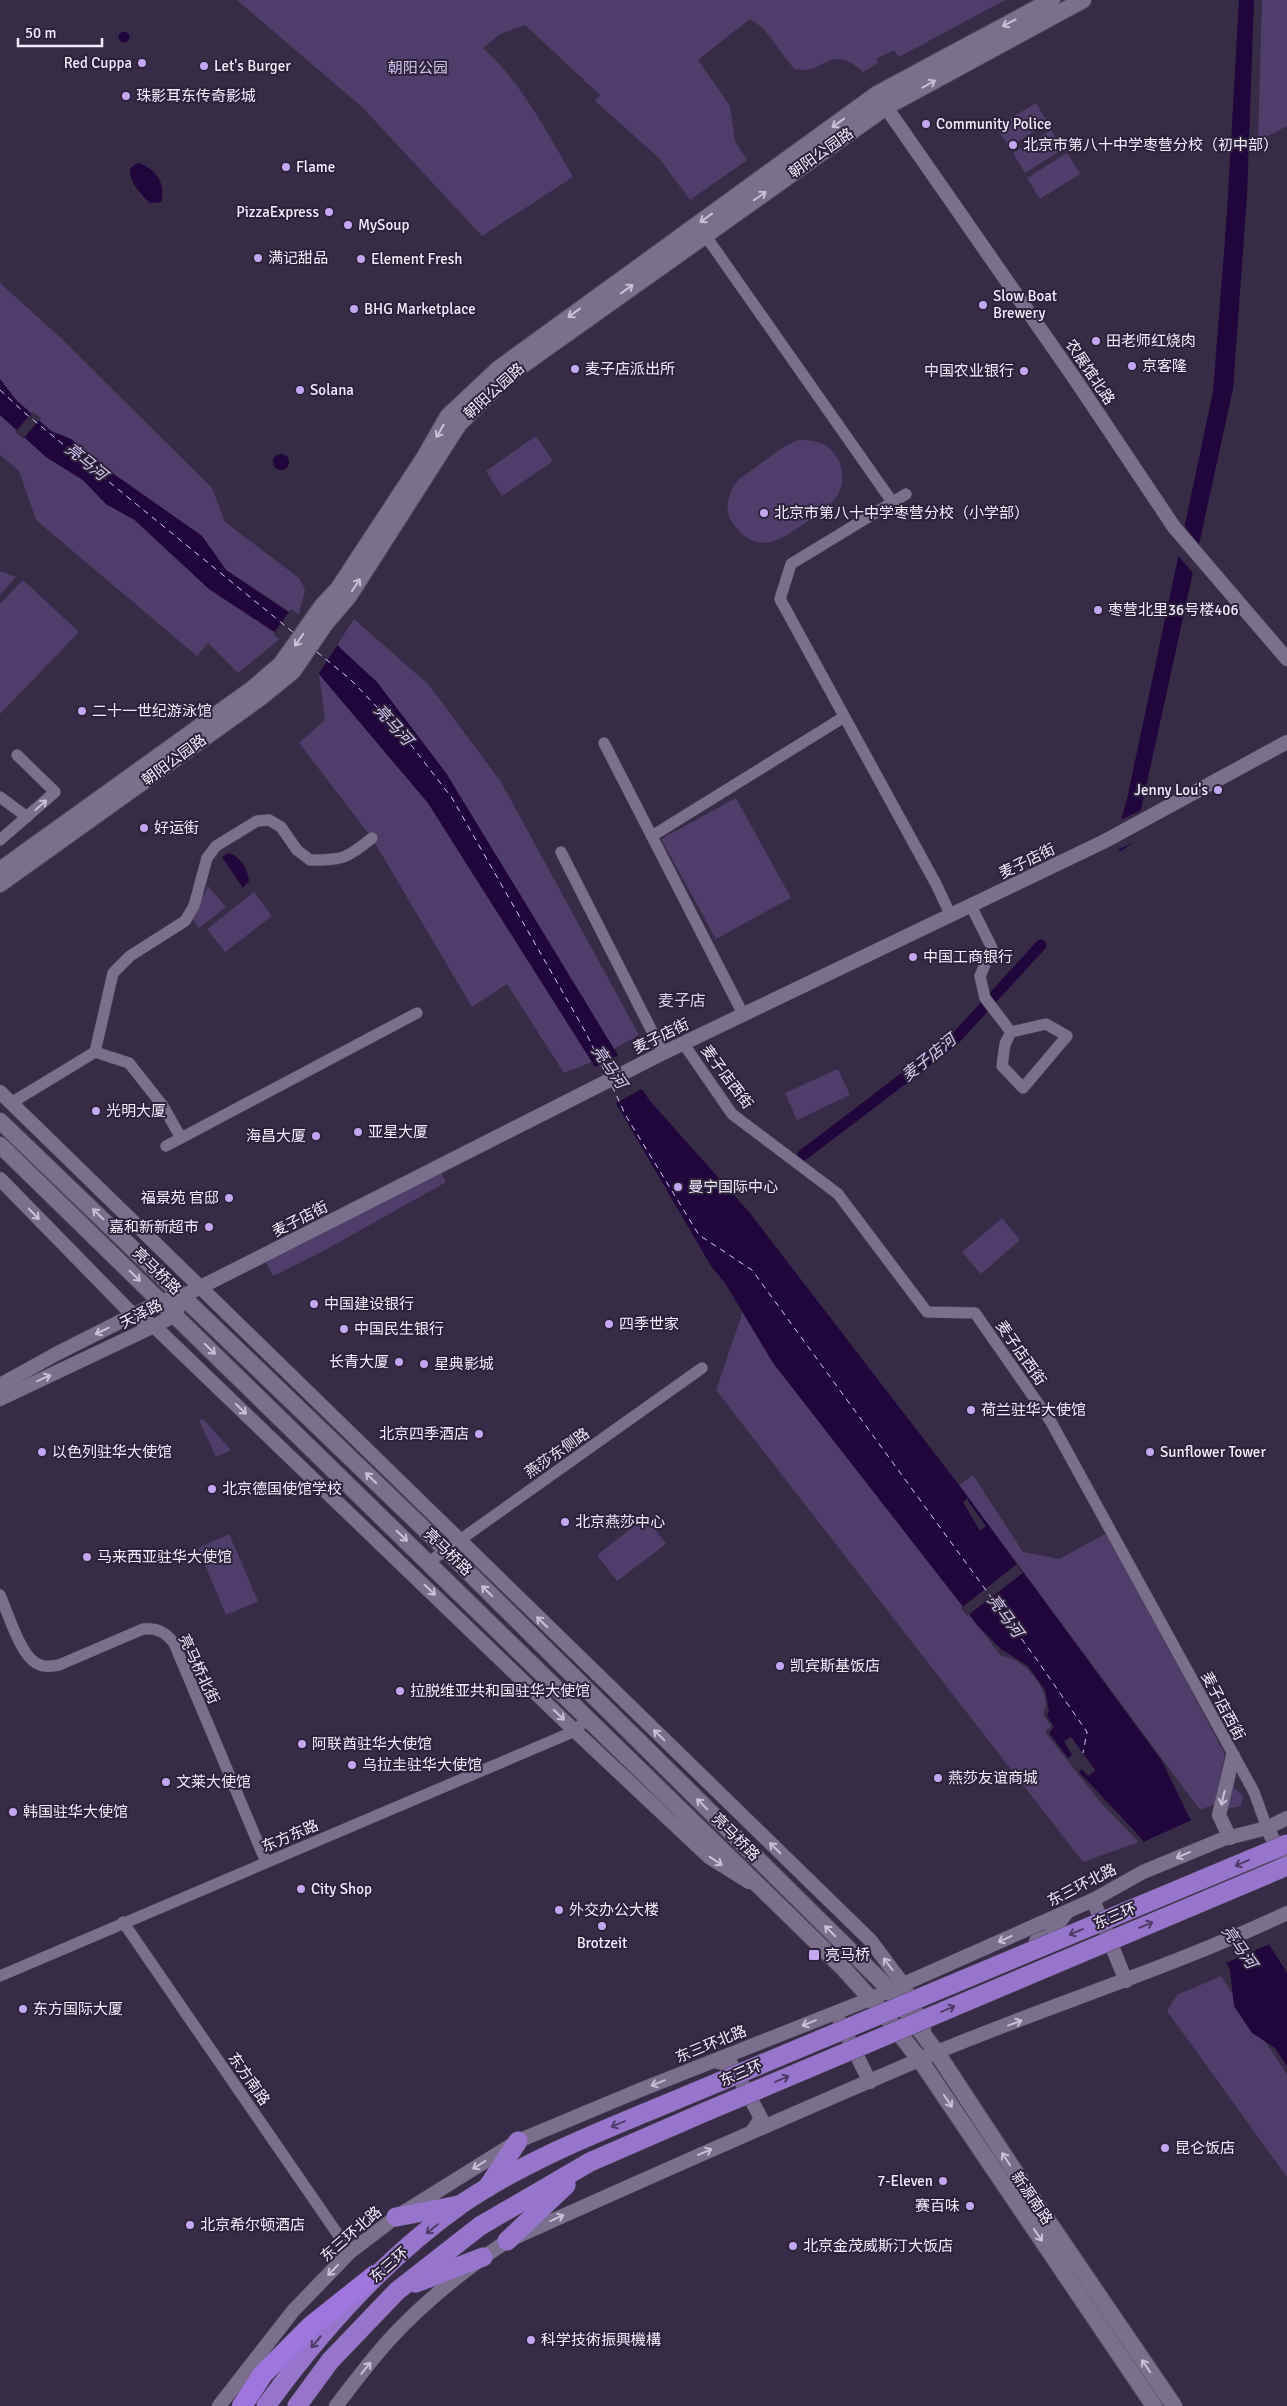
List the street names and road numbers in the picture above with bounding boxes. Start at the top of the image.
street label: 朝阳公园路 [785,124,857,182]
street label: 农展馆北路 [1062,336,1118,408]
street label: 朝阳公园路 [460,359,528,423]
street label: 朝阳公园路 [138,731,210,789]
street label: 麦子店街 [996,840,1058,882]
street label: 麦子店街 [630,1015,692,1057]
street label: 麦子店西街 [697,1042,757,1112]
street label: 麦子店街 [269,1197,331,1241]
street label: 亮马桥路 [129,1244,185,1298]
street label: 天泽路 [117,1296,165,1332]
street label: 麦子店西街 [992,1317,1050,1389]
street label: 燕莎东侧路 [521,1424,593,1482]
street label: 亮马桥路 [420,1525,476,1579]
street label: 亮马桥北街 [175,1631,223,1707]
street label: 麦子店西街 [1197,1669,1249,1743]
street label: 亮马桥路 [708,1809,764,1865]
street label: 东方东路 [259,1816,321,1856]
street label: 东三环北路 [1044,1860,1120,1910]
street label: 东三环 [1091,1899,1139,1933]
street label: 东三环北路 [673,2022,749,2066]
street label: 东方南路 [224,2049,274,2109]
street label: 东三环 [717,2056,765,2090]
street label: 新源南路 [1008,2168,1056,2228]
street label: 东三环北路 [317,2203,385,2265]
street label: 东三环 [366,2243,412,2287]

